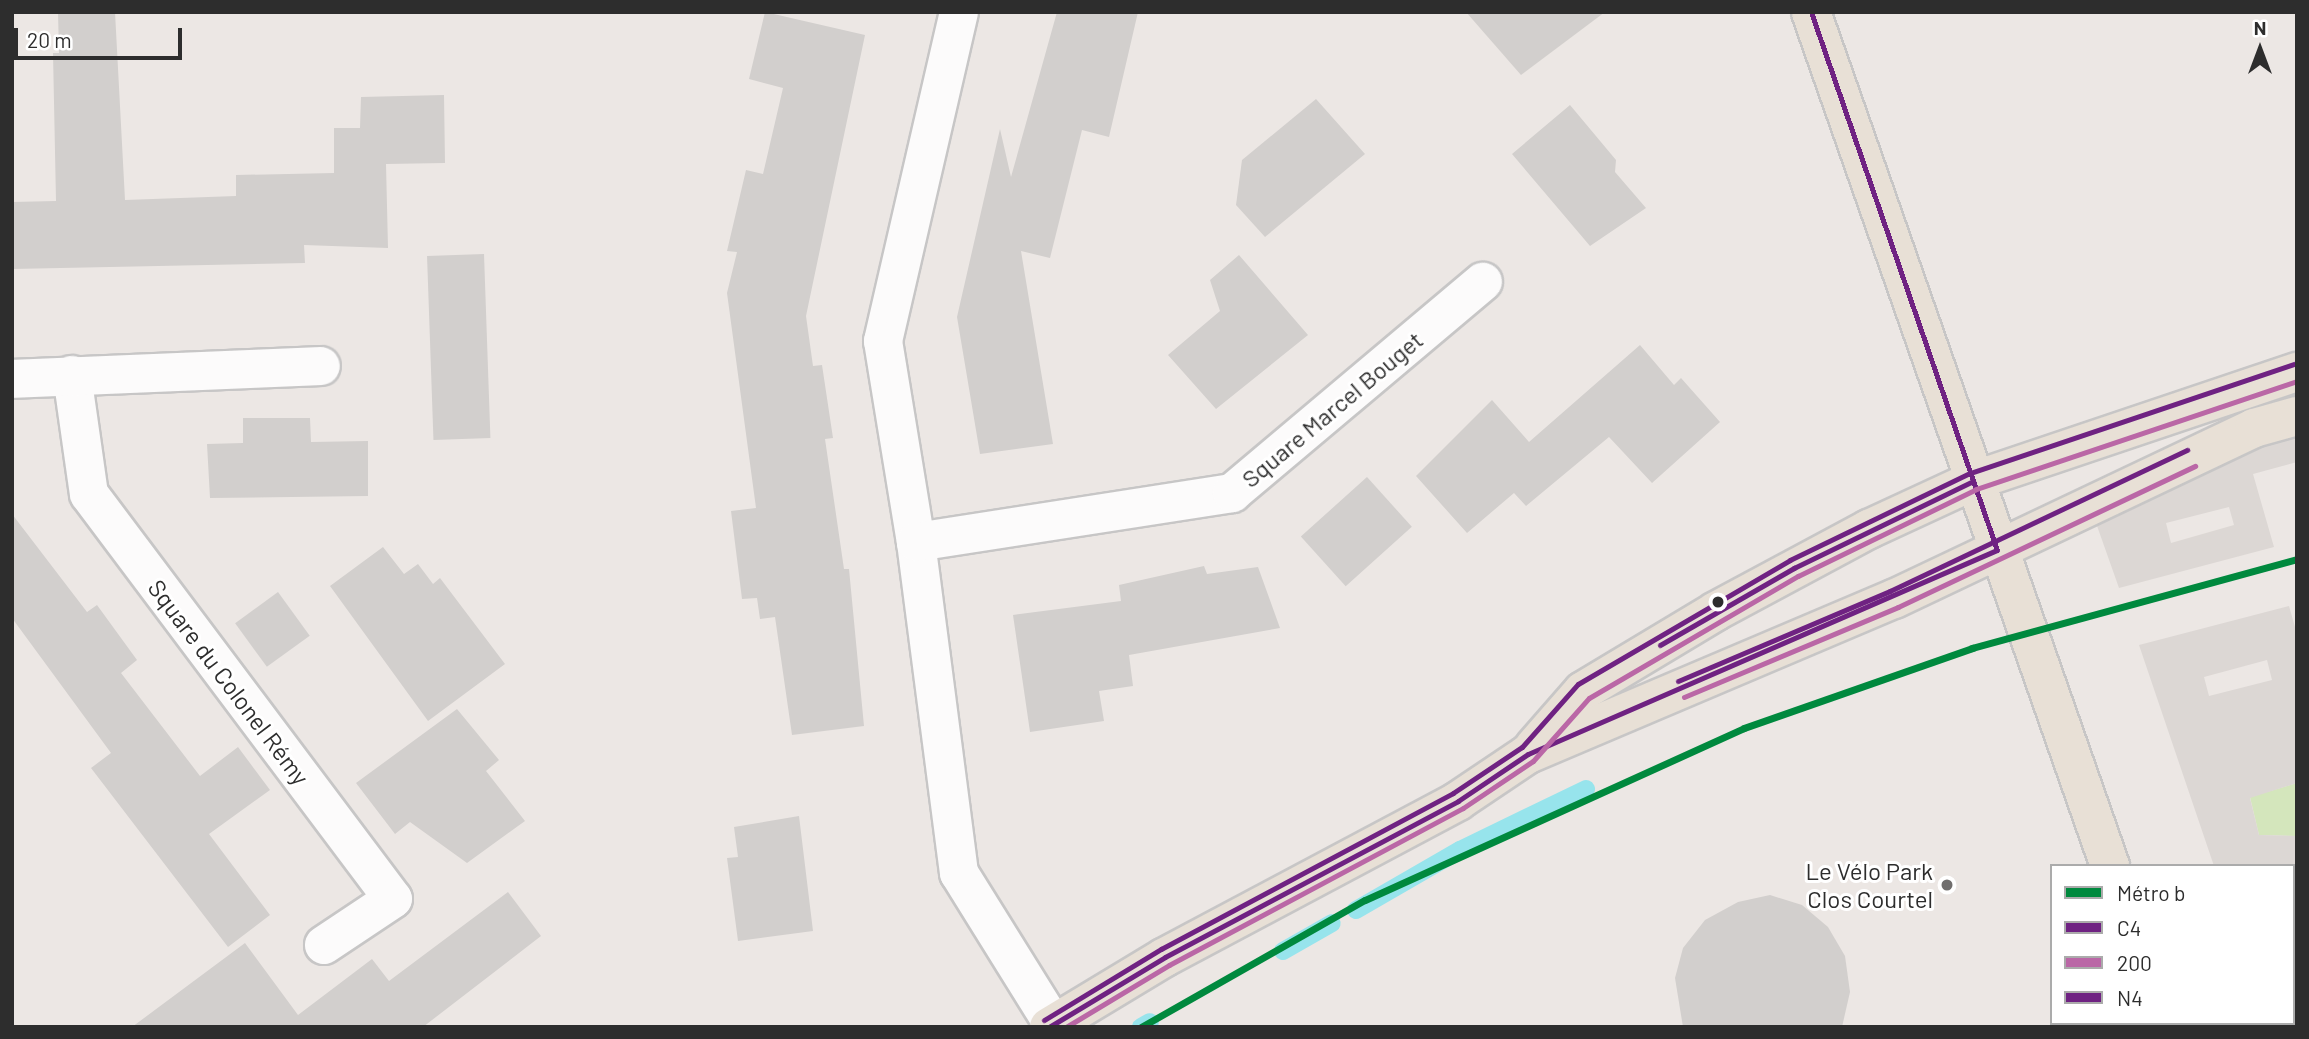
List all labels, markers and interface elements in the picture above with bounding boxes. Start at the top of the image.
scale bar [18,14,186,58]
north arrow [2225,14,2295,84]
text: N [2254,16,2266,39]
text: 20 m [27,27,72,52]
street label: Square Marcel Bouget [1236,325,1428,493]
street label: Square du Colonel Rémy [142,574,316,790]
unlabelled marker [1711,595,1725,609]
place label: Le Vélo Park Clos Courtel [1805,857,1933,913]
legend [2050,864,2295,1025]
marker: Le Vélo Park Clos Courtel [1939,877,1955,893]
text: Métro b [2117,880,2185,905]
text: C4 [2117,915,2141,940]
text: 200 [2117,950,2152,975]
text: N4 [2117,985,2143,1010]

